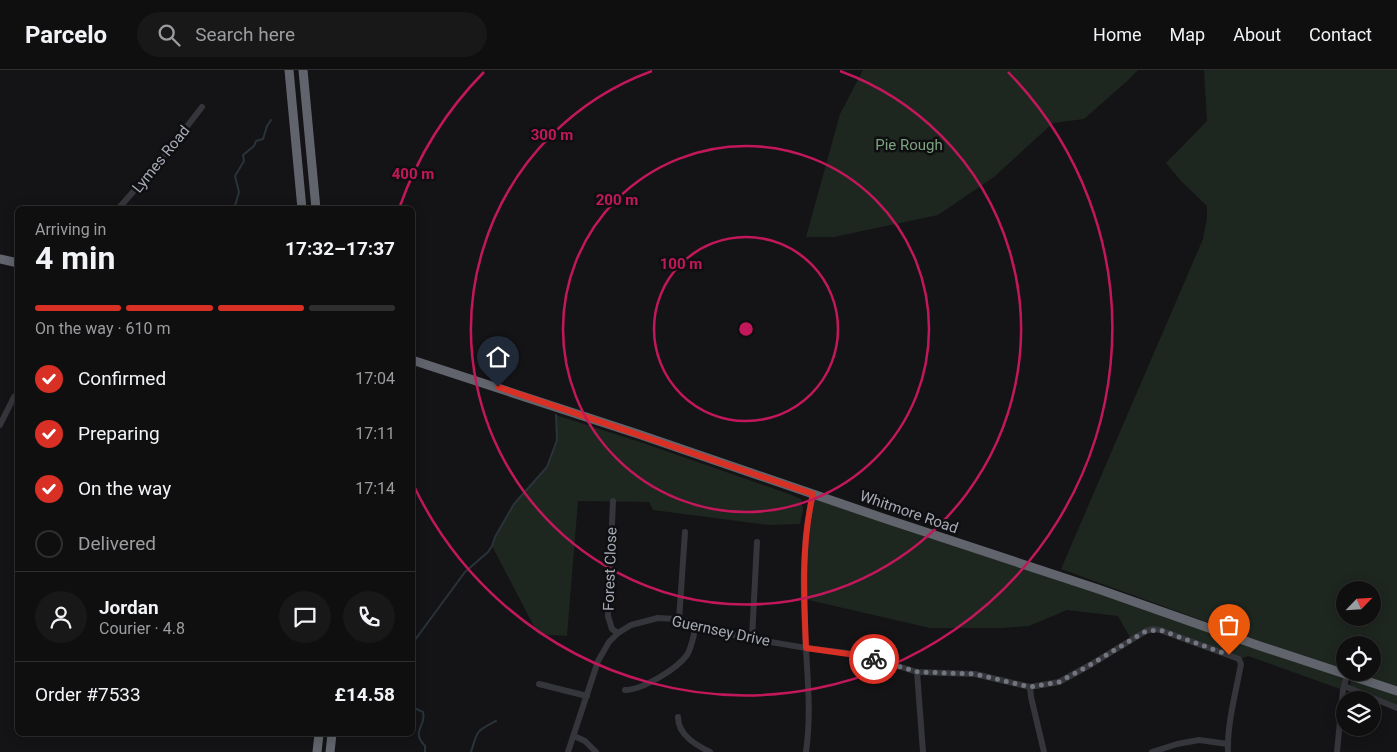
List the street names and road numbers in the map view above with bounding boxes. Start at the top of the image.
street label: Lymes Road [128,122,194,196]
street label: Whitmore Road [857,487,961,537]
street label: Forest Close [600,527,620,611]
street label: Guernsey Drive [670,612,772,650]

